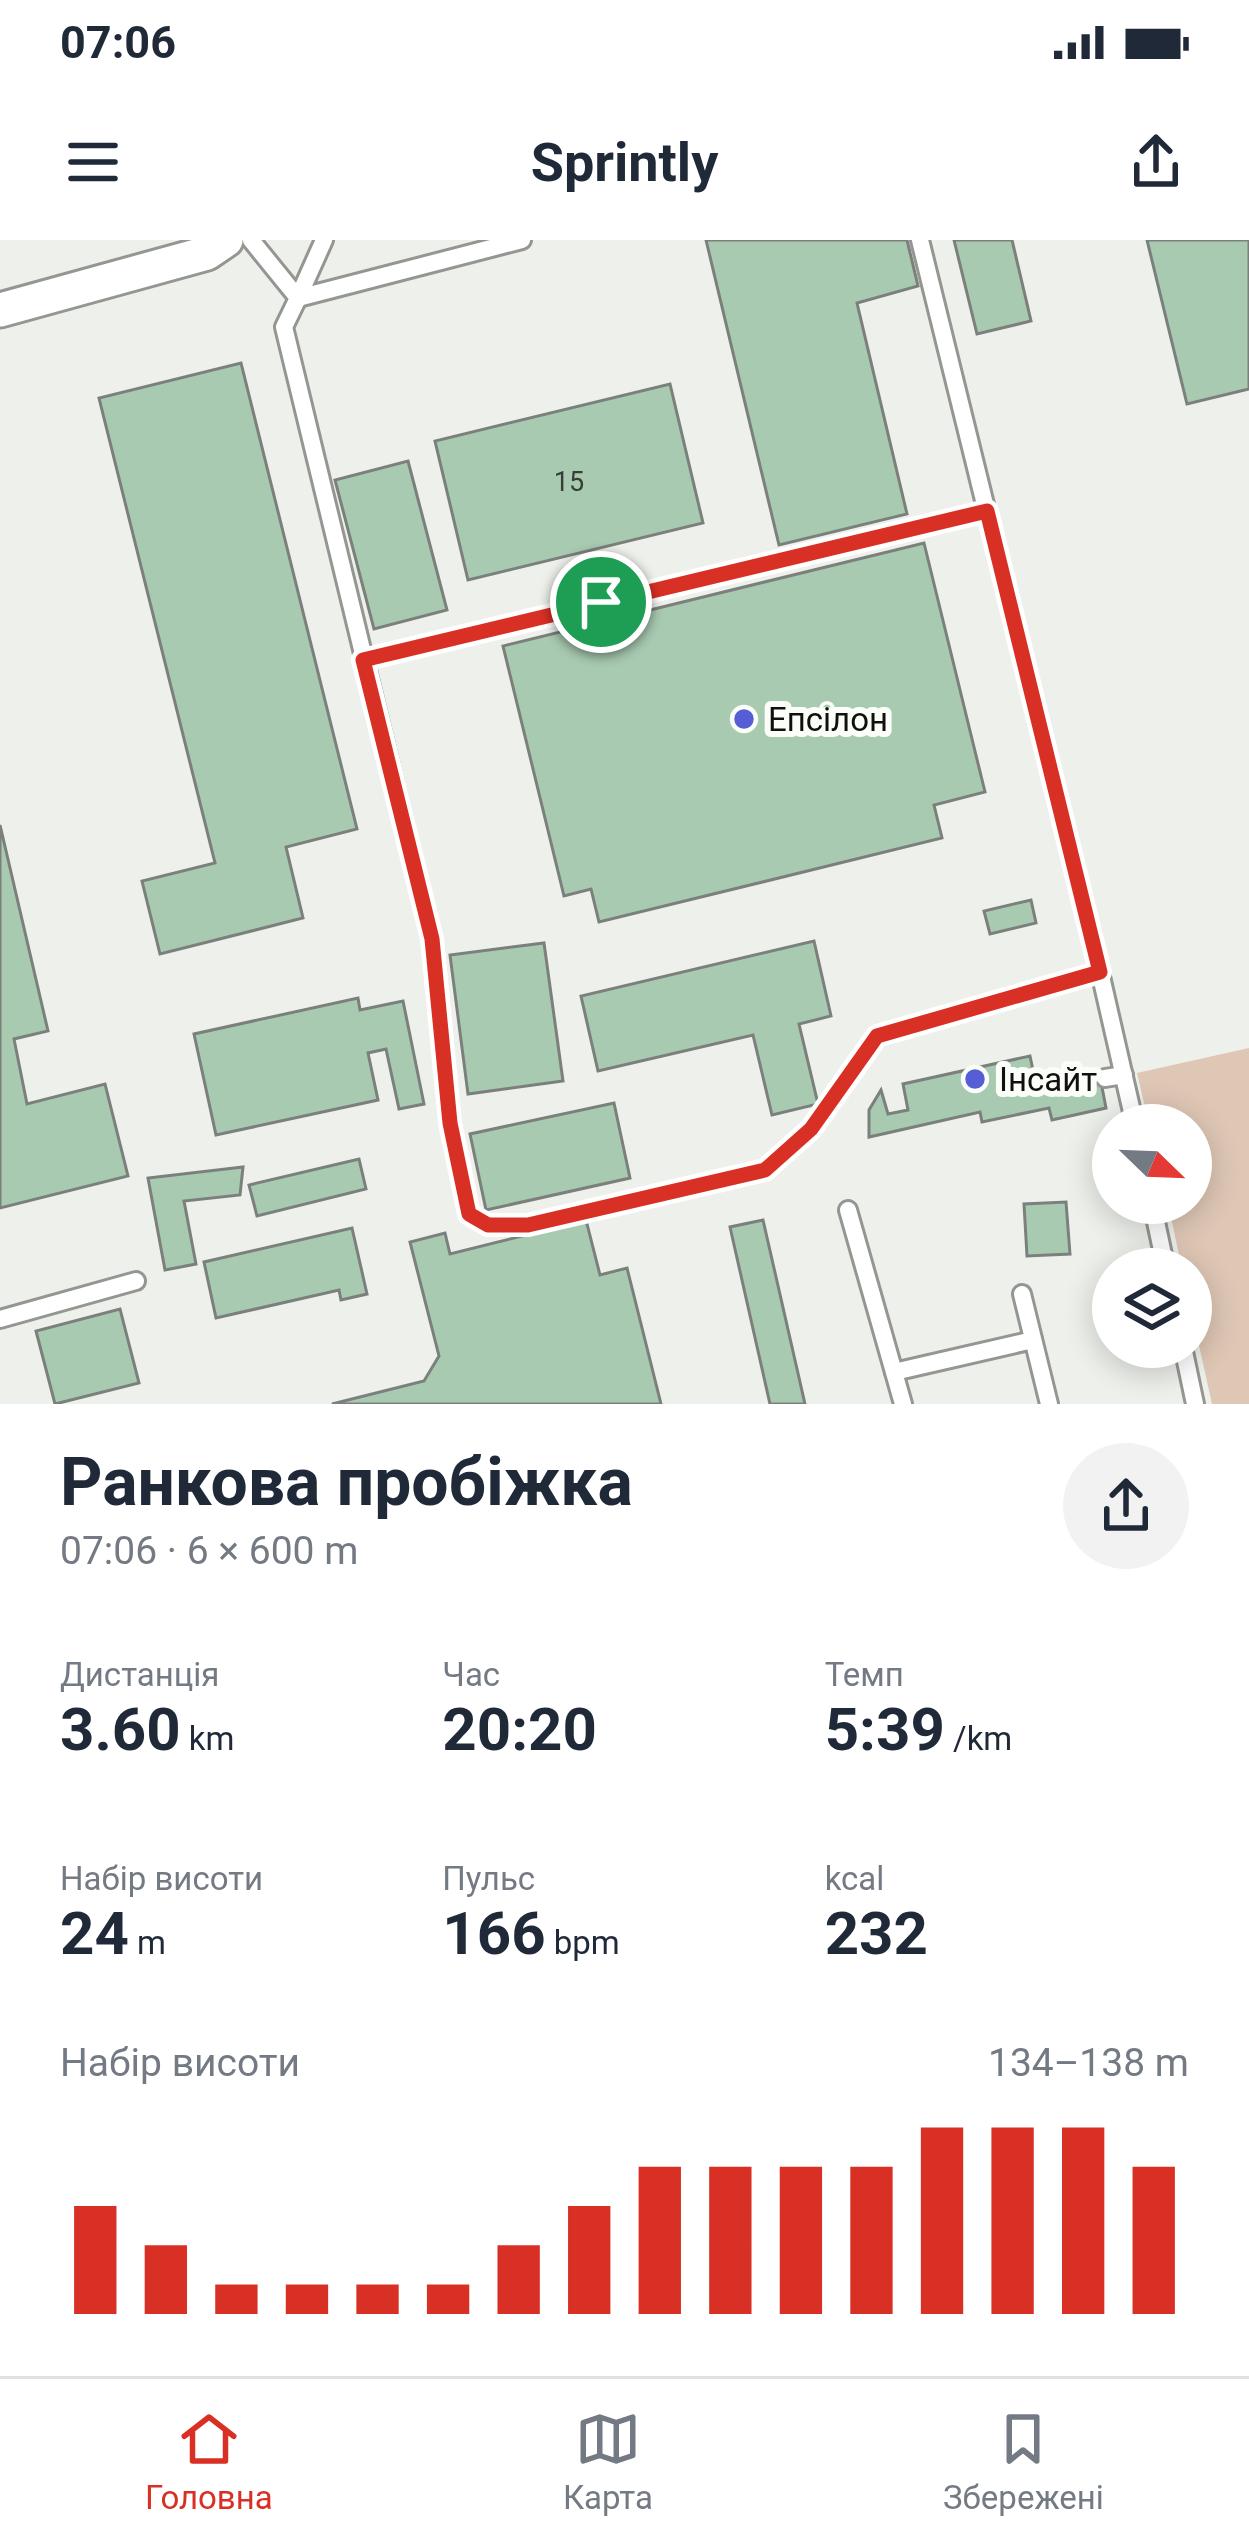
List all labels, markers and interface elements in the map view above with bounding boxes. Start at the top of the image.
text: 07:06 [60,16,176,69]
icon: menu [60,129,126,195]
icon: share [1123,129,1189,195]
text: Sprintly [531,131,718,194]
house number: 15 [554,466,584,498]
pin [550,551,652,653]
icon: arrive [568,569,634,635]
place label: Епсілон [768,700,888,739]
marker: Епсілон [731,706,757,732]
place label: Інсайт [999,1060,1097,1099]
marker: Інсайт [962,1066,988,1092]
north arrow [1092,1104,1212,1224]
map controls [1092,1104,1212,1368]
button: layers [1092,1248,1212,1368]
button: share [1063,1443,1189,1569]
text: Ранкова пробіжка [60,1444,633,1521]
text: 07:06 · 6 × 600 m [60,1528,358,1574]
text: Дистанція [60,1655,219,1694]
text: Час [442,1655,500,1694]
text: Темп [825,1655,904,1694]
text: 3.60 [60,1694,181,1765]
text: 20:20 [442,1694,597,1765]
text: 5:39 [825,1694,945,1765]
text: km [181,1719,235,1758]
text: /km [945,1719,1012,1758]
text: Набір висоти [60,1859,263,1898]
text: Пульс [442,1859,535,1898]
text: kcal [825,1859,884,1898]
text: 24 [60,1898,129,1969]
text: 166 [442,1898,546,1969]
text: 232 [825,1898,928,1969]
text: m [129,1923,166,1962]
text: bpm [546,1923,620,1962]
text: Набір висоти [60,2040,300,2086]
text: 134–138 m [988,2040,1189,2086]
tab: Головна [145,2406,273,2517]
tab: Карта [563,2406,653,2517]
tab: Збережені [943,2406,1104,2517]

